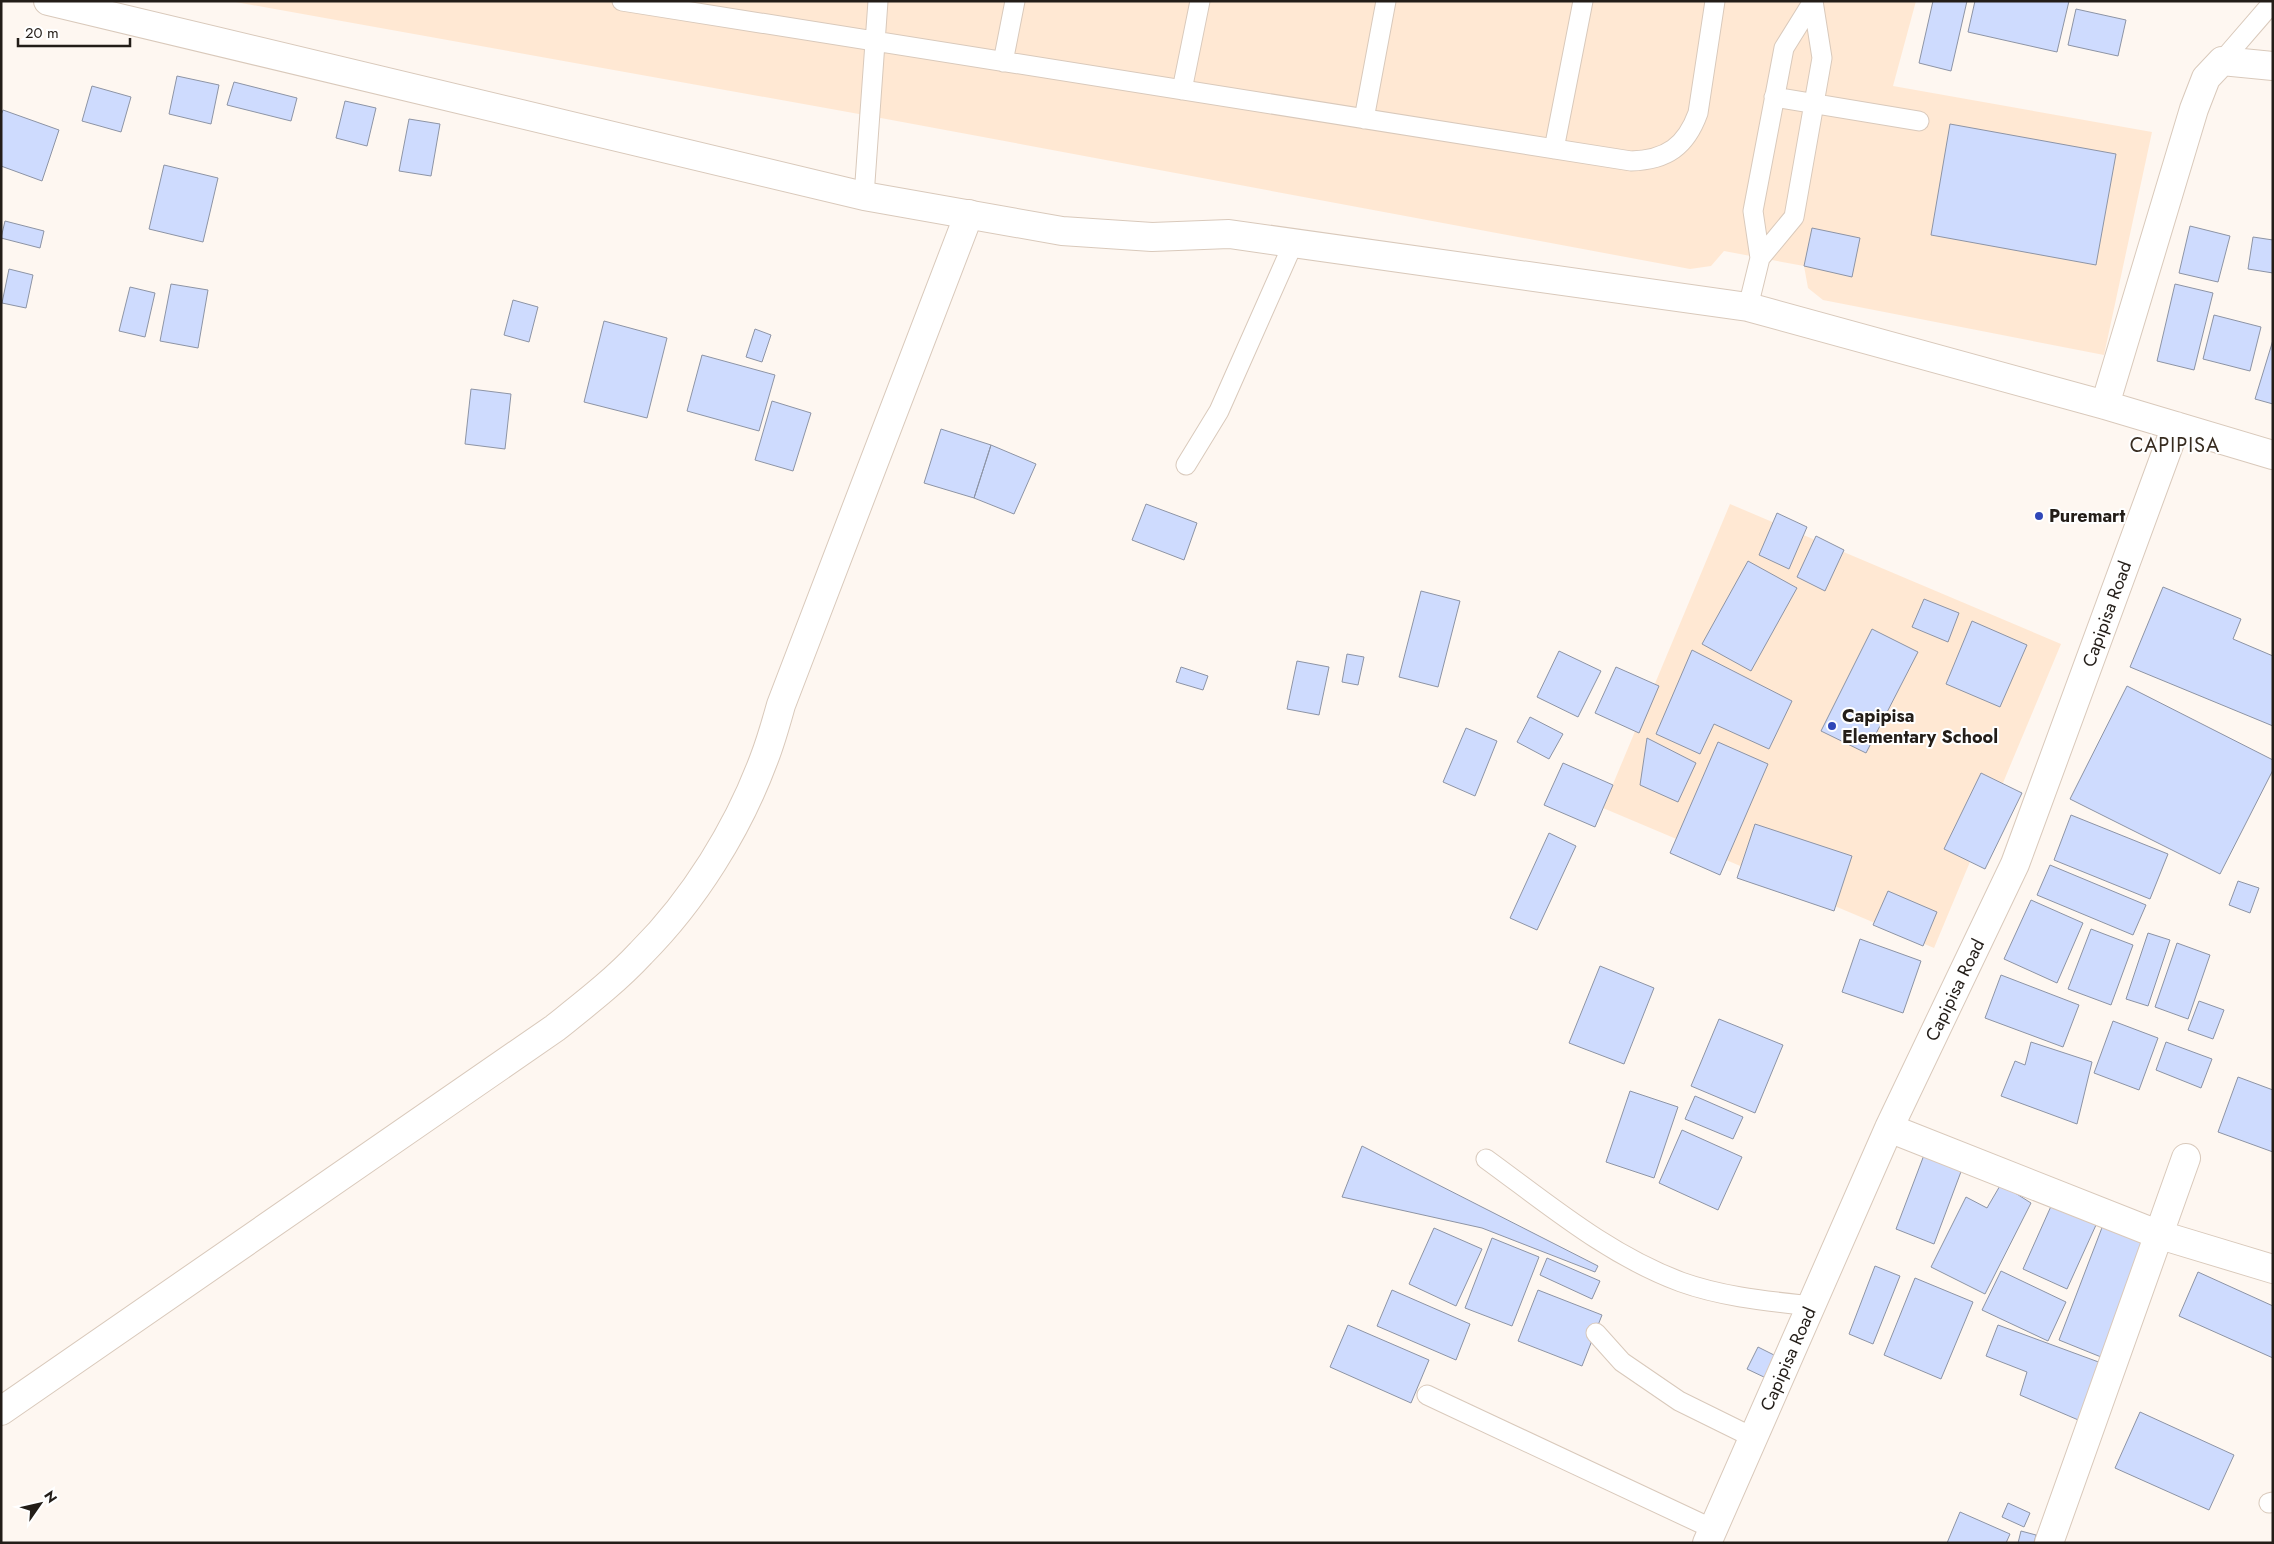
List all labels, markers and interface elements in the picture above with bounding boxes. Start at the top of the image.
scale bar [18,15,130,47]
text: 20 m [25,22,59,44]
district label: CAPIPISA [2130,431,2220,460]
place label: Puremart [2049,503,2126,529]
marker: Puremart [2033,510,2045,522]
street label: Capipisa Road [2076,557,2138,671]
place label: Capipisa Elementary School [1842,703,1998,750]
marker: Capipisa Elementary School [1826,720,1838,732]
street label: Capipisa Road [1919,934,1991,1046]
street label: Capipisa Road [1754,1303,1822,1415]
north arrow [15,1479,65,1529]
text: N [39,1487,62,1507]

